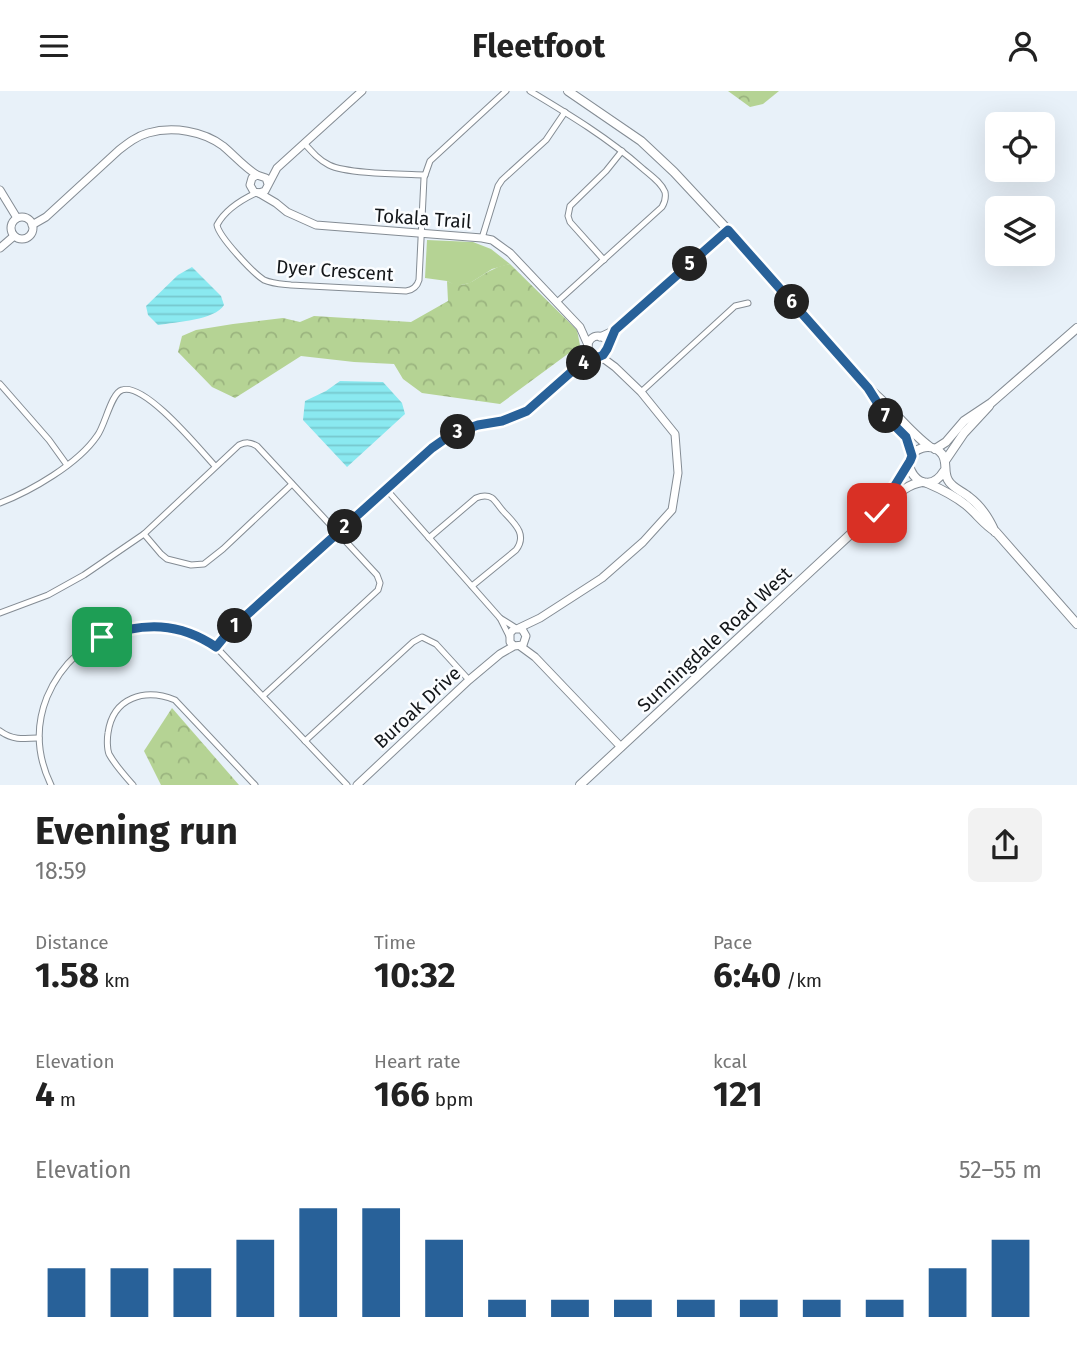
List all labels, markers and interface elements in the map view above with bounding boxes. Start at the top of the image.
icon: menu [35,27,73,65]
text: Fleetfoot [472,27,605,65]
icon: person [1004,27,1042,65]
map controls [985,112,1055,266]
button: locate [985,112,1055,182]
button: layers [985,196,1055,266]
street label: Tokala Trail [374,204,473,233]
pin: 5 [672,247,708,281]
text: 5 [684,252,695,275]
street label: Dyer Crescent [275,255,395,286]
pin: 6 [774,285,810,319]
text: 6 [786,290,797,313]
pin: 4 [566,345,602,381]
text: 4 [578,351,589,374]
pin: 7 [868,399,903,433]
text: 7 [881,404,890,427]
pin: 3 [440,415,476,449]
text: 3 [453,420,462,443]
pin [847,483,907,543]
icon: check [858,494,896,532]
pin: 2 [328,509,362,544]
text: 2 [340,515,349,538]
street label: Sunningdale Road West [632,562,796,717]
pin [72,607,132,667]
pin: 1 [218,609,252,643]
text: 1 [230,614,239,637]
icon: arrive [83,618,121,656]
street label: Buroak Drive [369,661,465,753]
text: Evening run [35,808,238,854]
button: share [968,808,1042,882]
text: 18:59 [35,857,87,885]
text: Distance [35,931,109,954]
text: Time [374,931,416,954]
text: Pace [713,931,752,954]
text: 1.58 [35,954,99,996]
text: 10:32 [374,954,456,996]
text: 6:40 [713,954,781,996]
text: km [99,969,130,992]
text: /km [781,969,822,992]
text: Elevation [35,1050,115,1073]
text: Heart rate [374,1050,461,1073]
text: kcal [713,1050,747,1073]
text: 4 [35,1073,55,1115]
text: 166 [374,1073,430,1115]
text: 121 [713,1073,763,1115]
text: m [55,1088,76,1111]
text: bpm [430,1088,474,1111]
text: Elevation [35,1156,131,1184]
text: 52–55 m [959,1156,1042,1184]

